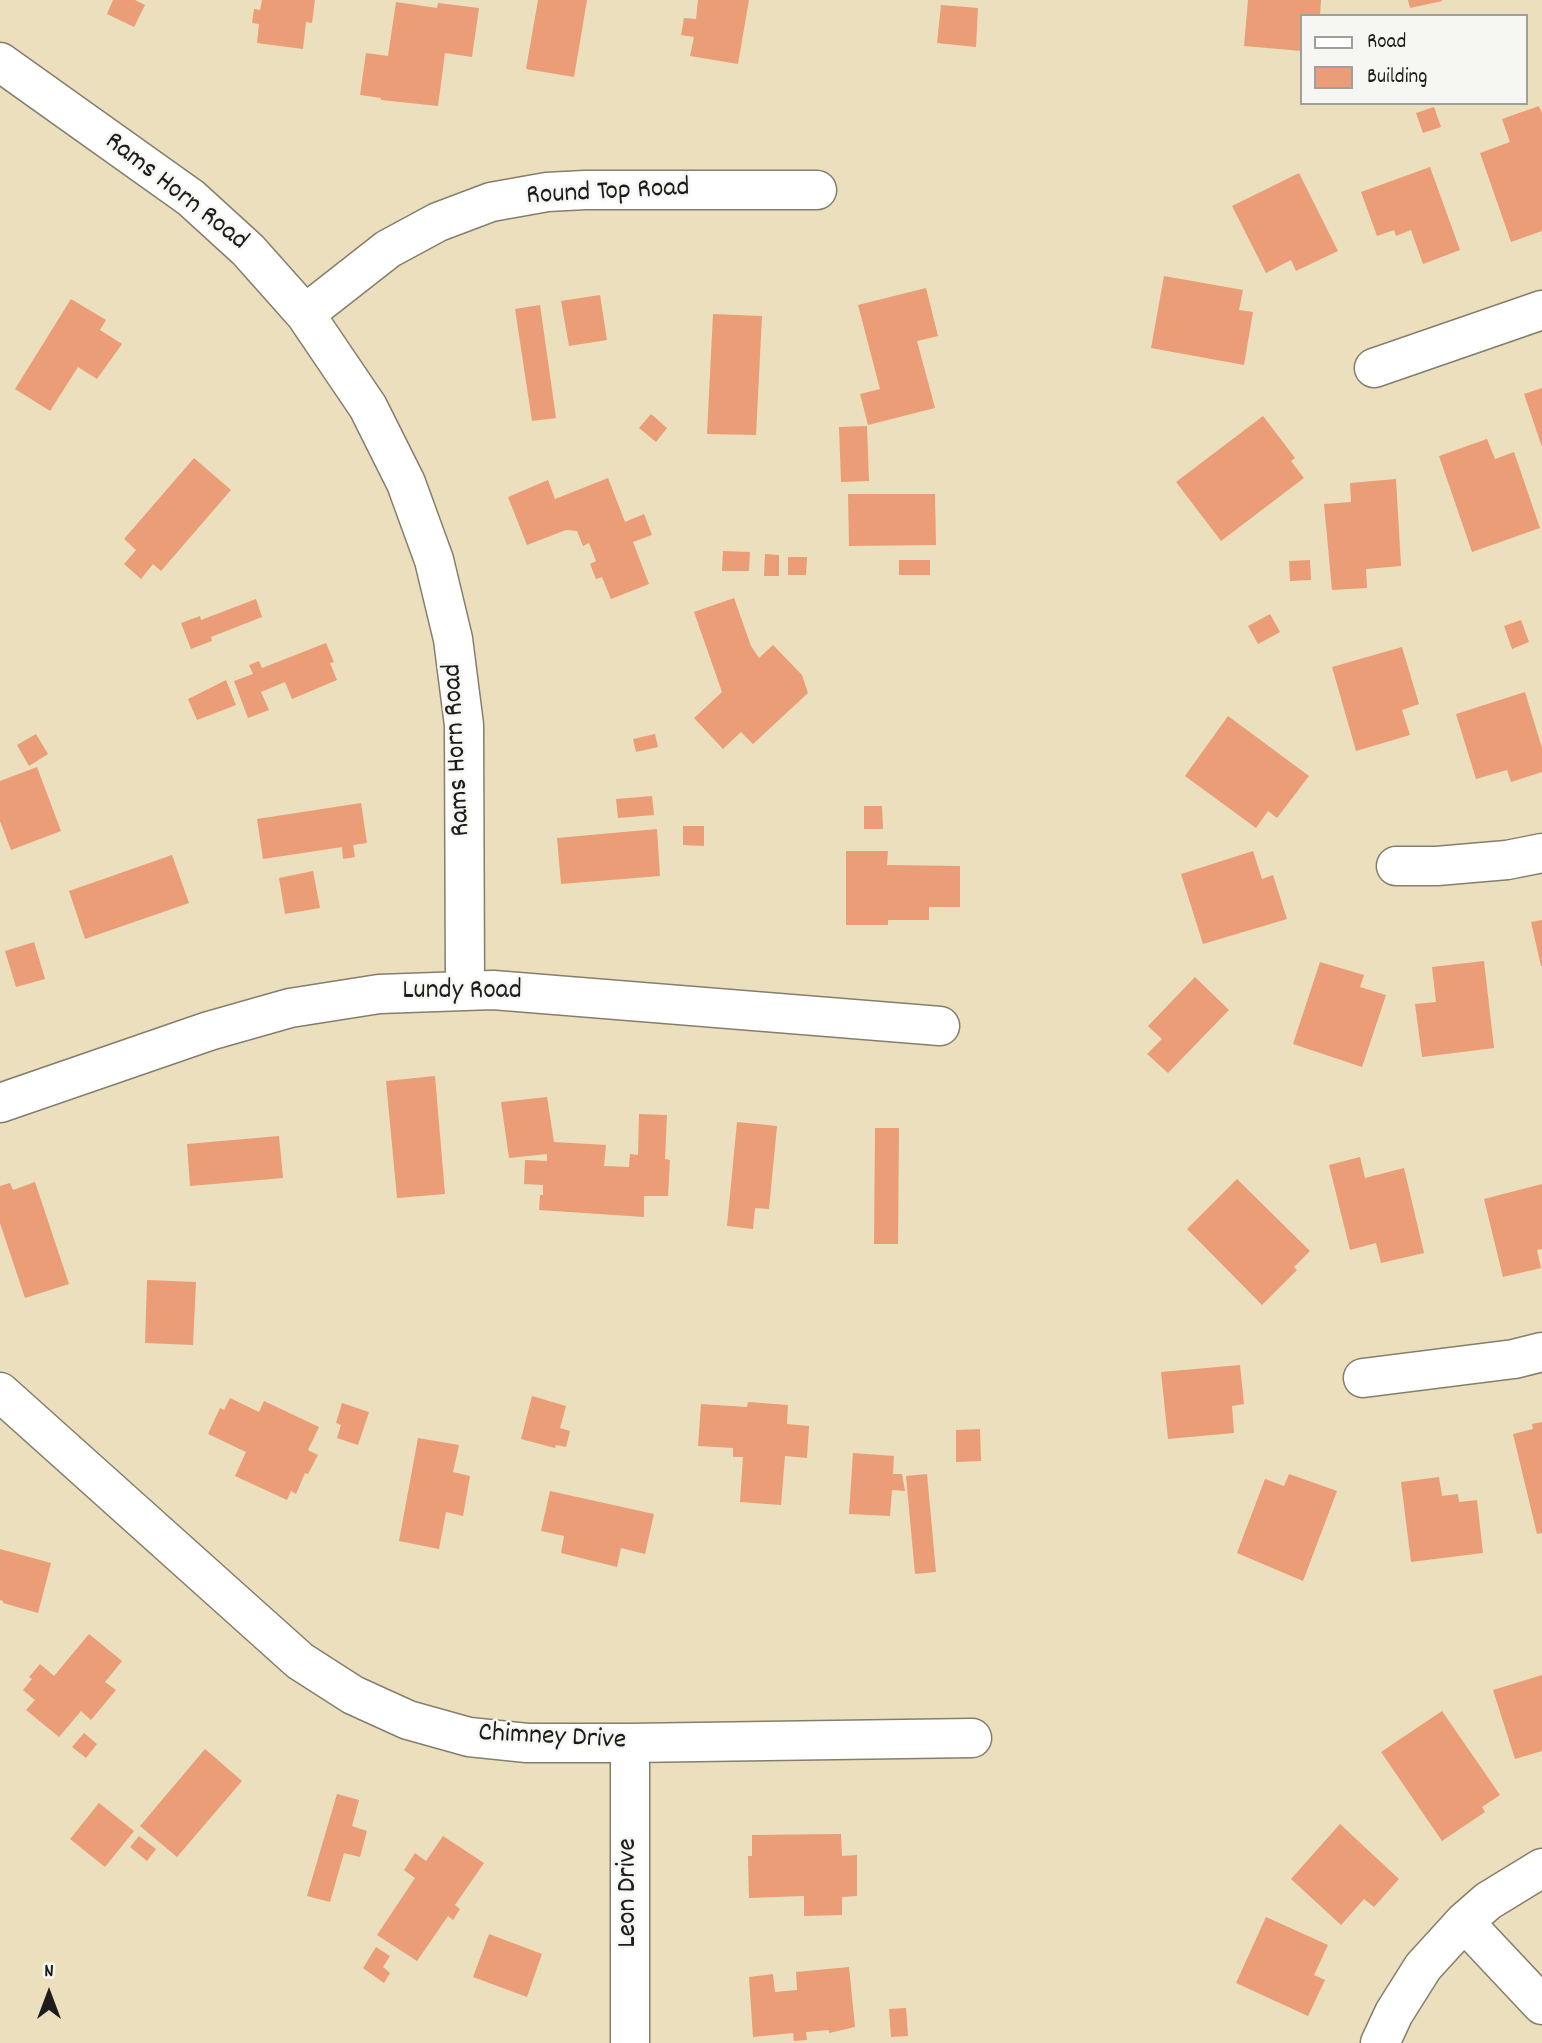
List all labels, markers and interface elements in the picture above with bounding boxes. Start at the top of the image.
legend [1300,14,1528,105]
text: Road [1367,28,1406,58]
text: Building [1367,63,1427,93]
street label: Rams Horn Road [96,126,254,260]
street label: Round Top Road [526,173,690,215]
street label: Rams Horn Road [438,663,480,837]
street label: Lundy Road [402,976,522,1010]
street label: Chimney Drive [477,1718,627,1760]
street label: Leon Drive [613,1838,647,1948]
north arrow [14,1959,84,2029]
text: N [44,1959,54,1986]

